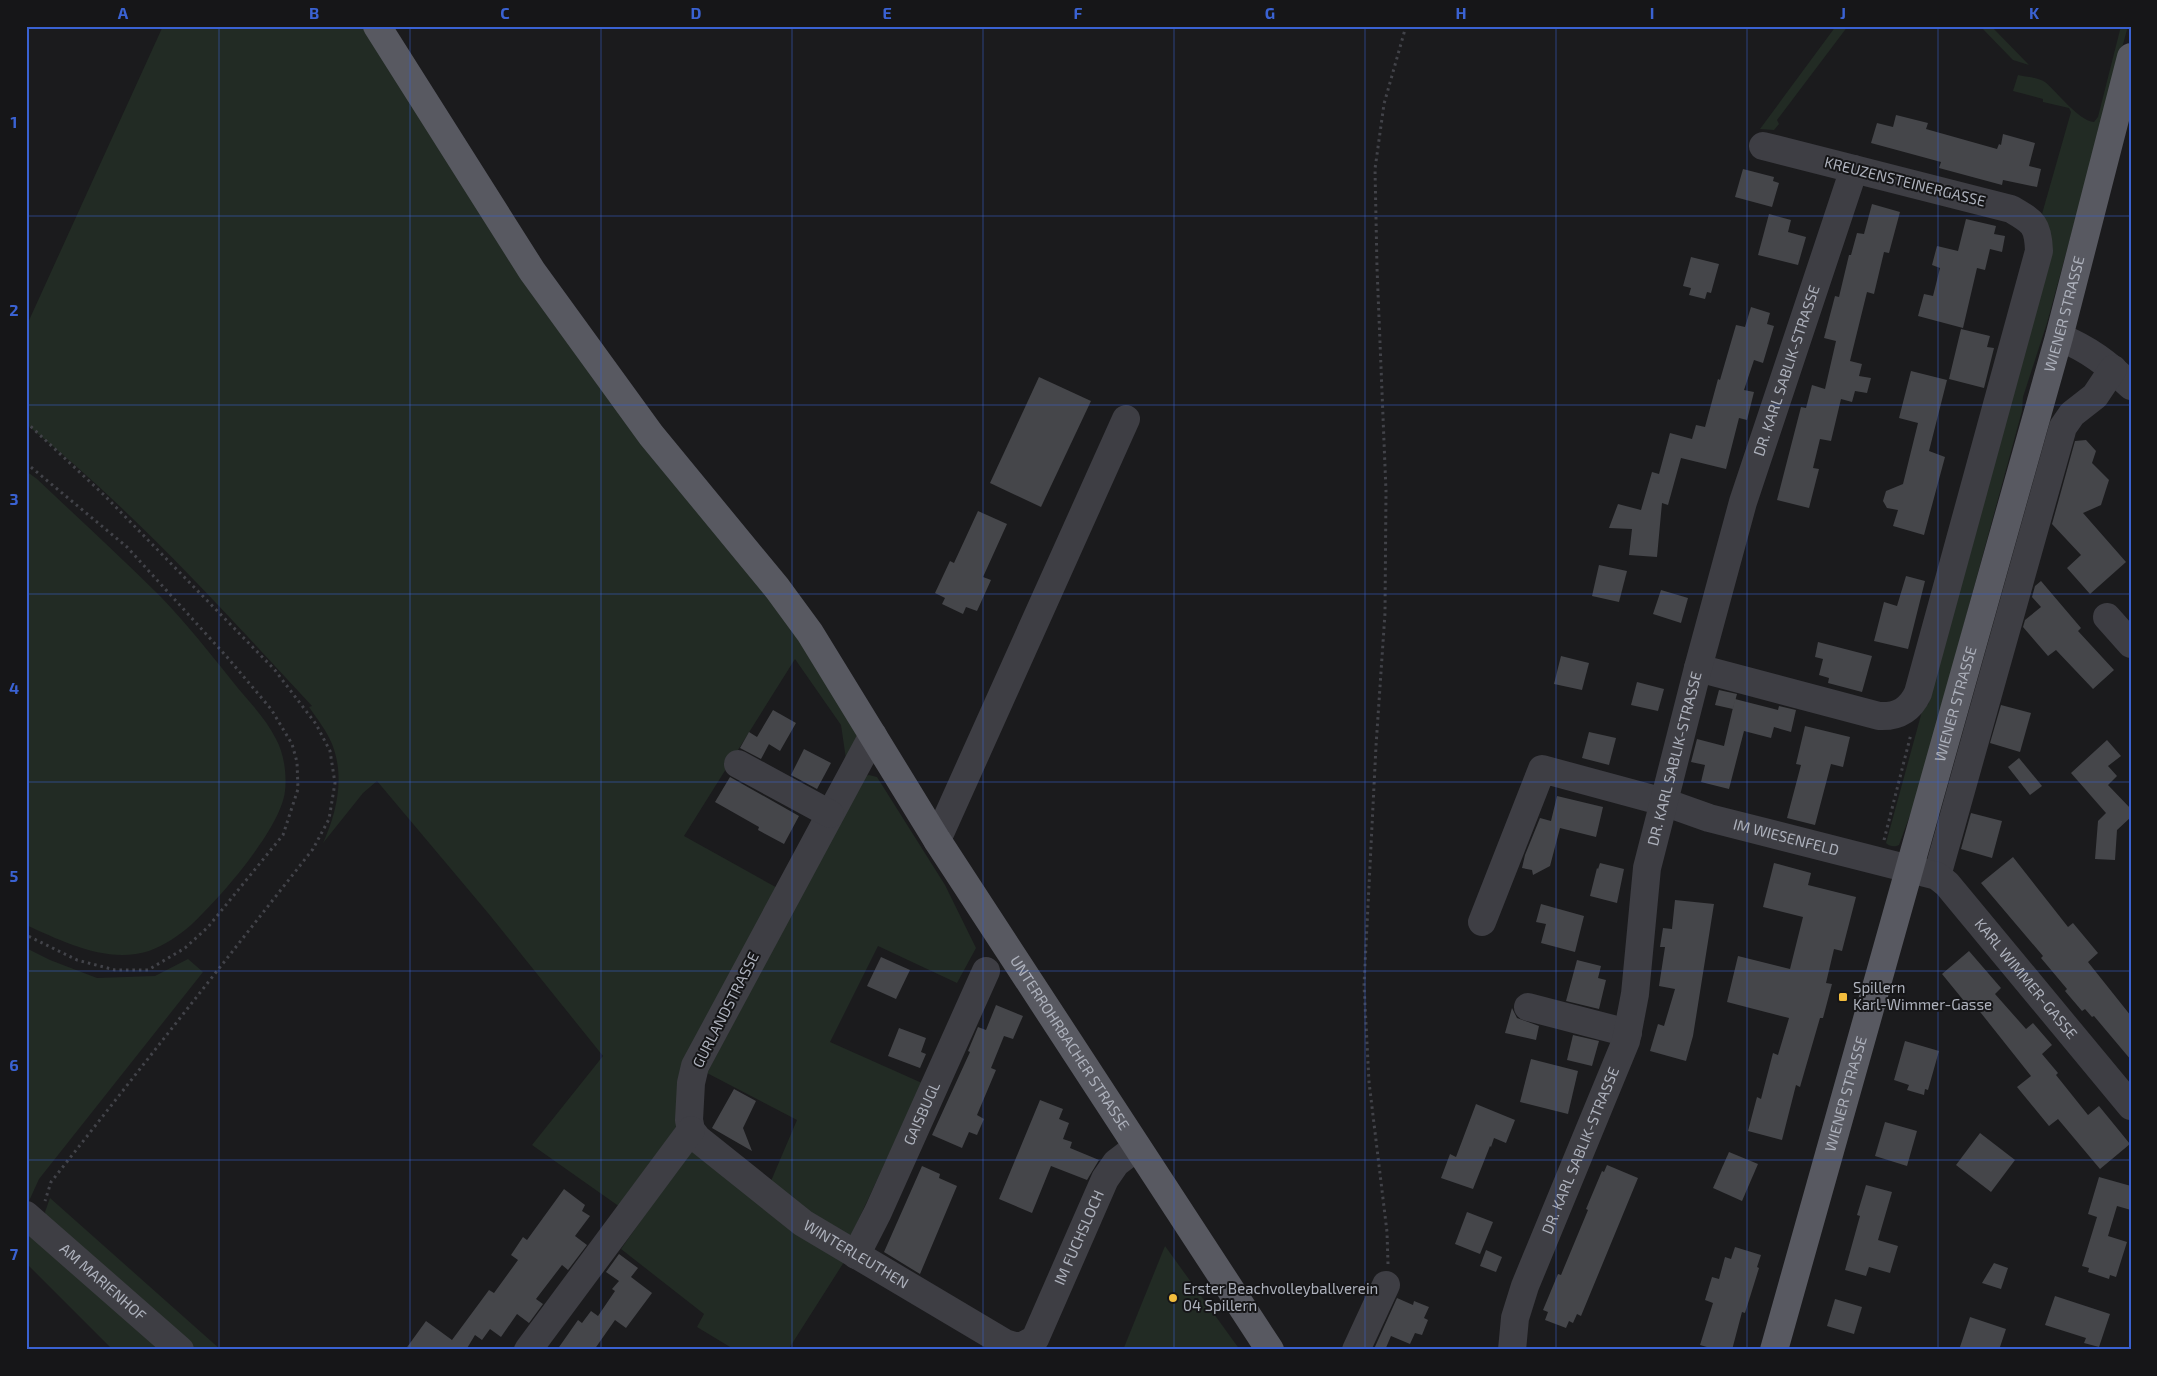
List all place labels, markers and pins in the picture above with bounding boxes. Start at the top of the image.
place label: Spillern Karl-Wimmer-Gasse [1853,978,1992,1013]
marker: Spillern Karl-Wimmer-Gasse [1837,991,1849,1003]
place label: Erster Beachvolleyballverein 04 Spillern [1183,1279,1378,1314]
marker: Erster Beachvolleyballverein 04 Spillern [1167,1292,1179,1304]

